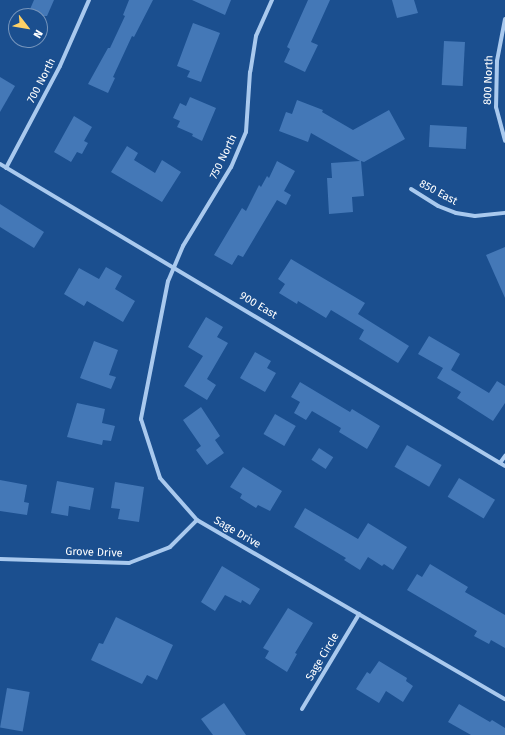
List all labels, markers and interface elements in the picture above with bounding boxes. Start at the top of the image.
north arrow [8,8,48,48]
text: N [30,27,45,40]
street label: 800 North [482,55,496,105]
street label: 700 North [25,56,59,106]
street label: 750 North [208,133,240,181]
street label: 850 East [417,177,459,209]
street label: 900 East [237,290,279,322]
street label: Sage Drive [211,514,263,552]
street label: Grove Drive [65,545,123,561]
street label: Sage Circle [303,630,343,684]

